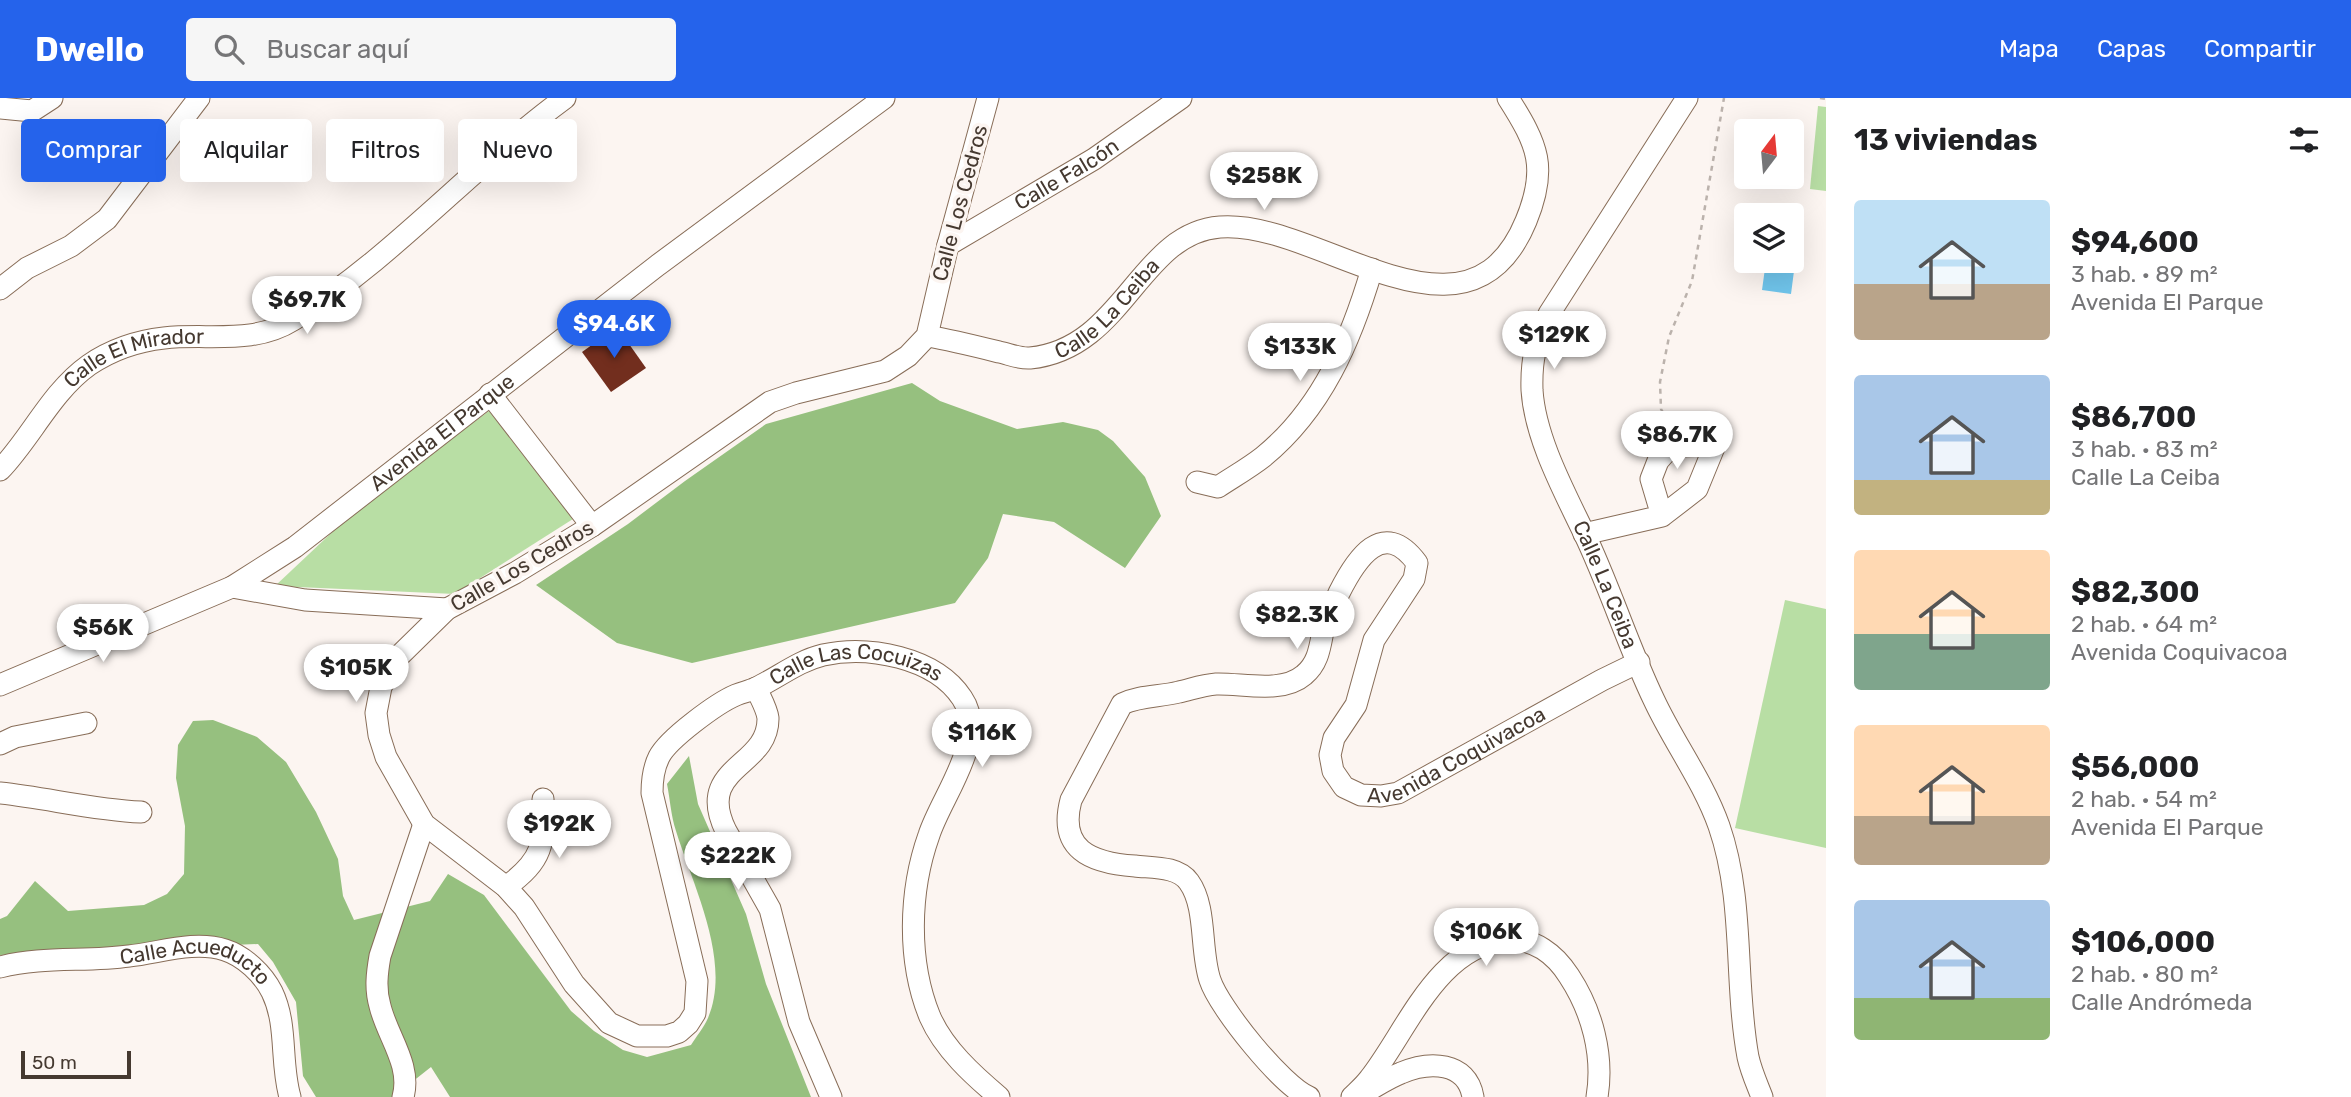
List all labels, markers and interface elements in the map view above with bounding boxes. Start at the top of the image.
search box [186,18,676,81]
text: Dwello [35,30,144,69]
icon: search [210,30,248,68]
text: Buscar aquí [266,34,409,65]
text: Mapa [1999,35,2059,63]
text: Capas [2097,35,2166,63]
text: Compartir [2204,35,2316,63]
chip: Comprar [21,119,166,182]
chip: Alquilar [180,119,312,182]
chip: Filtros [326,119,444,182]
chip: Nuevo [458,119,577,182]
north arrow [1734,119,1804,189]
map controls [1734,119,1804,273]
icon: filters [2285,121,2323,159]
street label: Calle Los Cedros [927,122,992,284]
text: 13 viviendas [1854,122,2038,158]
street label: Calle Falcón [1010,133,1123,215]
pin: $258K [1215,152,1313,212]
text: $258K [1226,161,1302,189]
button: layers [1734,203,1804,273]
text: $94,600 [2071,224,2199,260]
icon: home [1910,228,1994,312]
street label: Calle La Ceiba [1051,253,1164,364]
text: 3 hab. · 89 m² [2071,260,2217,288]
pin: $69.7K [250,276,364,336]
text: $69.7K [268,285,346,313]
text: Avenida El Parque [2071,288,2264,316]
pin: $94.6K [557,300,671,360]
text: $94.6K [573,309,655,337]
pin: $129K [1505,312,1603,371]
text: $129K [1518,320,1590,348]
street label: Calle El Mirador [58,324,204,393]
pin: $133K [1251,324,1349,383]
text: $133K [1264,332,1336,360]
street label: Avenida El Parque [365,368,519,496]
text: $86,700 [2071,399,2196,435]
icon: home [1910,403,1994,487]
pin: $86.7K [1620,412,1734,471]
text: $86.7K [1637,420,1717,448]
text: 3 hab. · 83 m² [2071,435,2218,463]
text: Calle La Ceiba [2071,463,2220,491]
street label: Calle Los Cedros [446,514,598,617]
street label: Calle La Ceiba [1568,516,1643,652]
text: $82,300 [2071,574,2200,610]
icon: home [1910,578,1994,662]
pin: $82.3K [1240,592,1354,651]
text: $82.3K [1256,600,1338,628]
pin: $56K [62,604,144,664]
text: 2 hab. · 64 m² [2071,610,2217,638]
text: $56K [73,613,133,641]
text: Avenida Coquivacoa [2071,638,2288,666]
text: Calle Las Cocuizas [765,639,948,690]
pin: $105K [307,644,405,704]
text: $105K [320,653,392,681]
street label: Calle Las Cocuizas [766,669,946,697]
street label: Avenida Coquivacoa [1366,701,1550,808]
pin: $116K [933,710,1031,769]
text: $116K [948,718,1016,746]
text: $56,000 [2071,749,2199,785]
icon: home [1910,753,1994,837]
text: 2 hab. · 54 m² [2071,785,2217,813]
pin: $192K [510,800,608,860]
text: $192K [523,809,595,837]
text: Avenida El Parque [2071,813,2264,841]
pin: $222K [689,832,787,892]
text: $222K [700,841,776,869]
pin: $106K [1437,908,1535,968]
text: $106K [1450,917,1522,945]
text: $106,000 [2071,924,2215,960]
icon: home [1910,928,1994,1012]
street label: Calle Acueducto [118,933,276,989]
text: 2 hab. · 80 m² [2071,960,2218,988]
text: Calle Andrómeda [2071,988,2253,1016]
scale bar [21,1048,131,1080]
text: 50 m [32,1051,77,1074]

